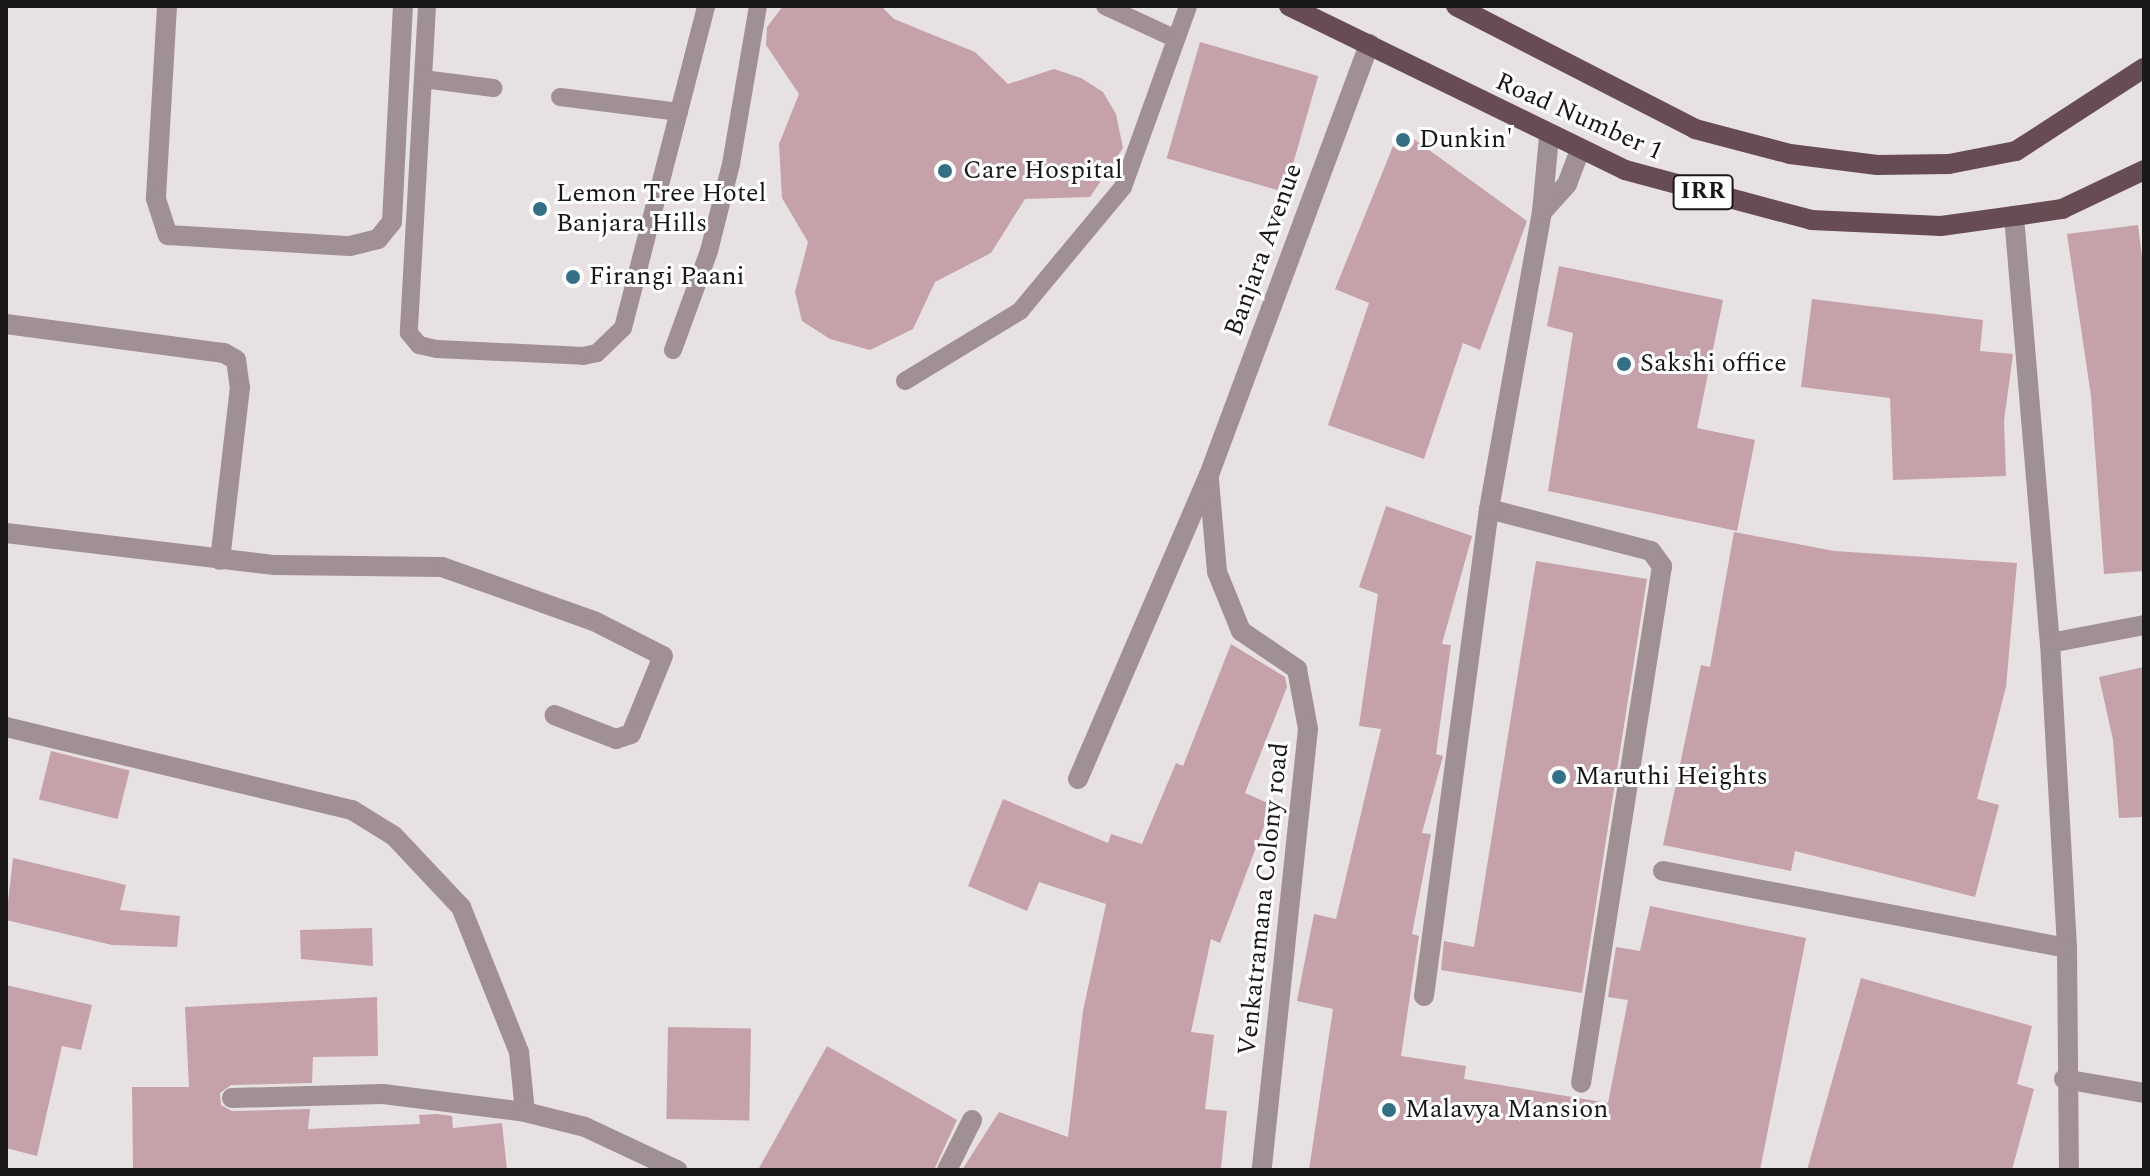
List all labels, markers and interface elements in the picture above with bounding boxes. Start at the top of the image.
street label: Road Number 1 [1491,66,1667,168]
place label: Dunkin' [1419,124,1513,156]
marker: Dunkin' [1394,131,1412,149]
place label: Care Hospital [963,155,1123,187]
street label: Banjara Avenue [1218,159,1310,341]
marker: Care Hospital [934,160,956,182]
road number: IRR [1671,172,1735,212]
place label: Lemon Tree Hotel Banjara Hills [556,178,766,240]
marker: Lemon Tree Hotel Banjara Hills [531,200,549,218]
place label: Firangi Paani [589,261,745,293]
marker: Firangi Paani [564,268,582,286]
place label: Sakshi office [1640,348,1787,380]
marker: Sakshi office [1615,355,1633,373]
street label: Venkatramana Colony road [1232,741,1296,1057]
place label: Maruthi Heights [1575,761,1768,793]
marker: Maruthi Heights [1550,768,1568,786]
place label: Malavya Mansion [1405,1094,1608,1126]
marker: Malavya Mansion [1380,1101,1398,1119]

